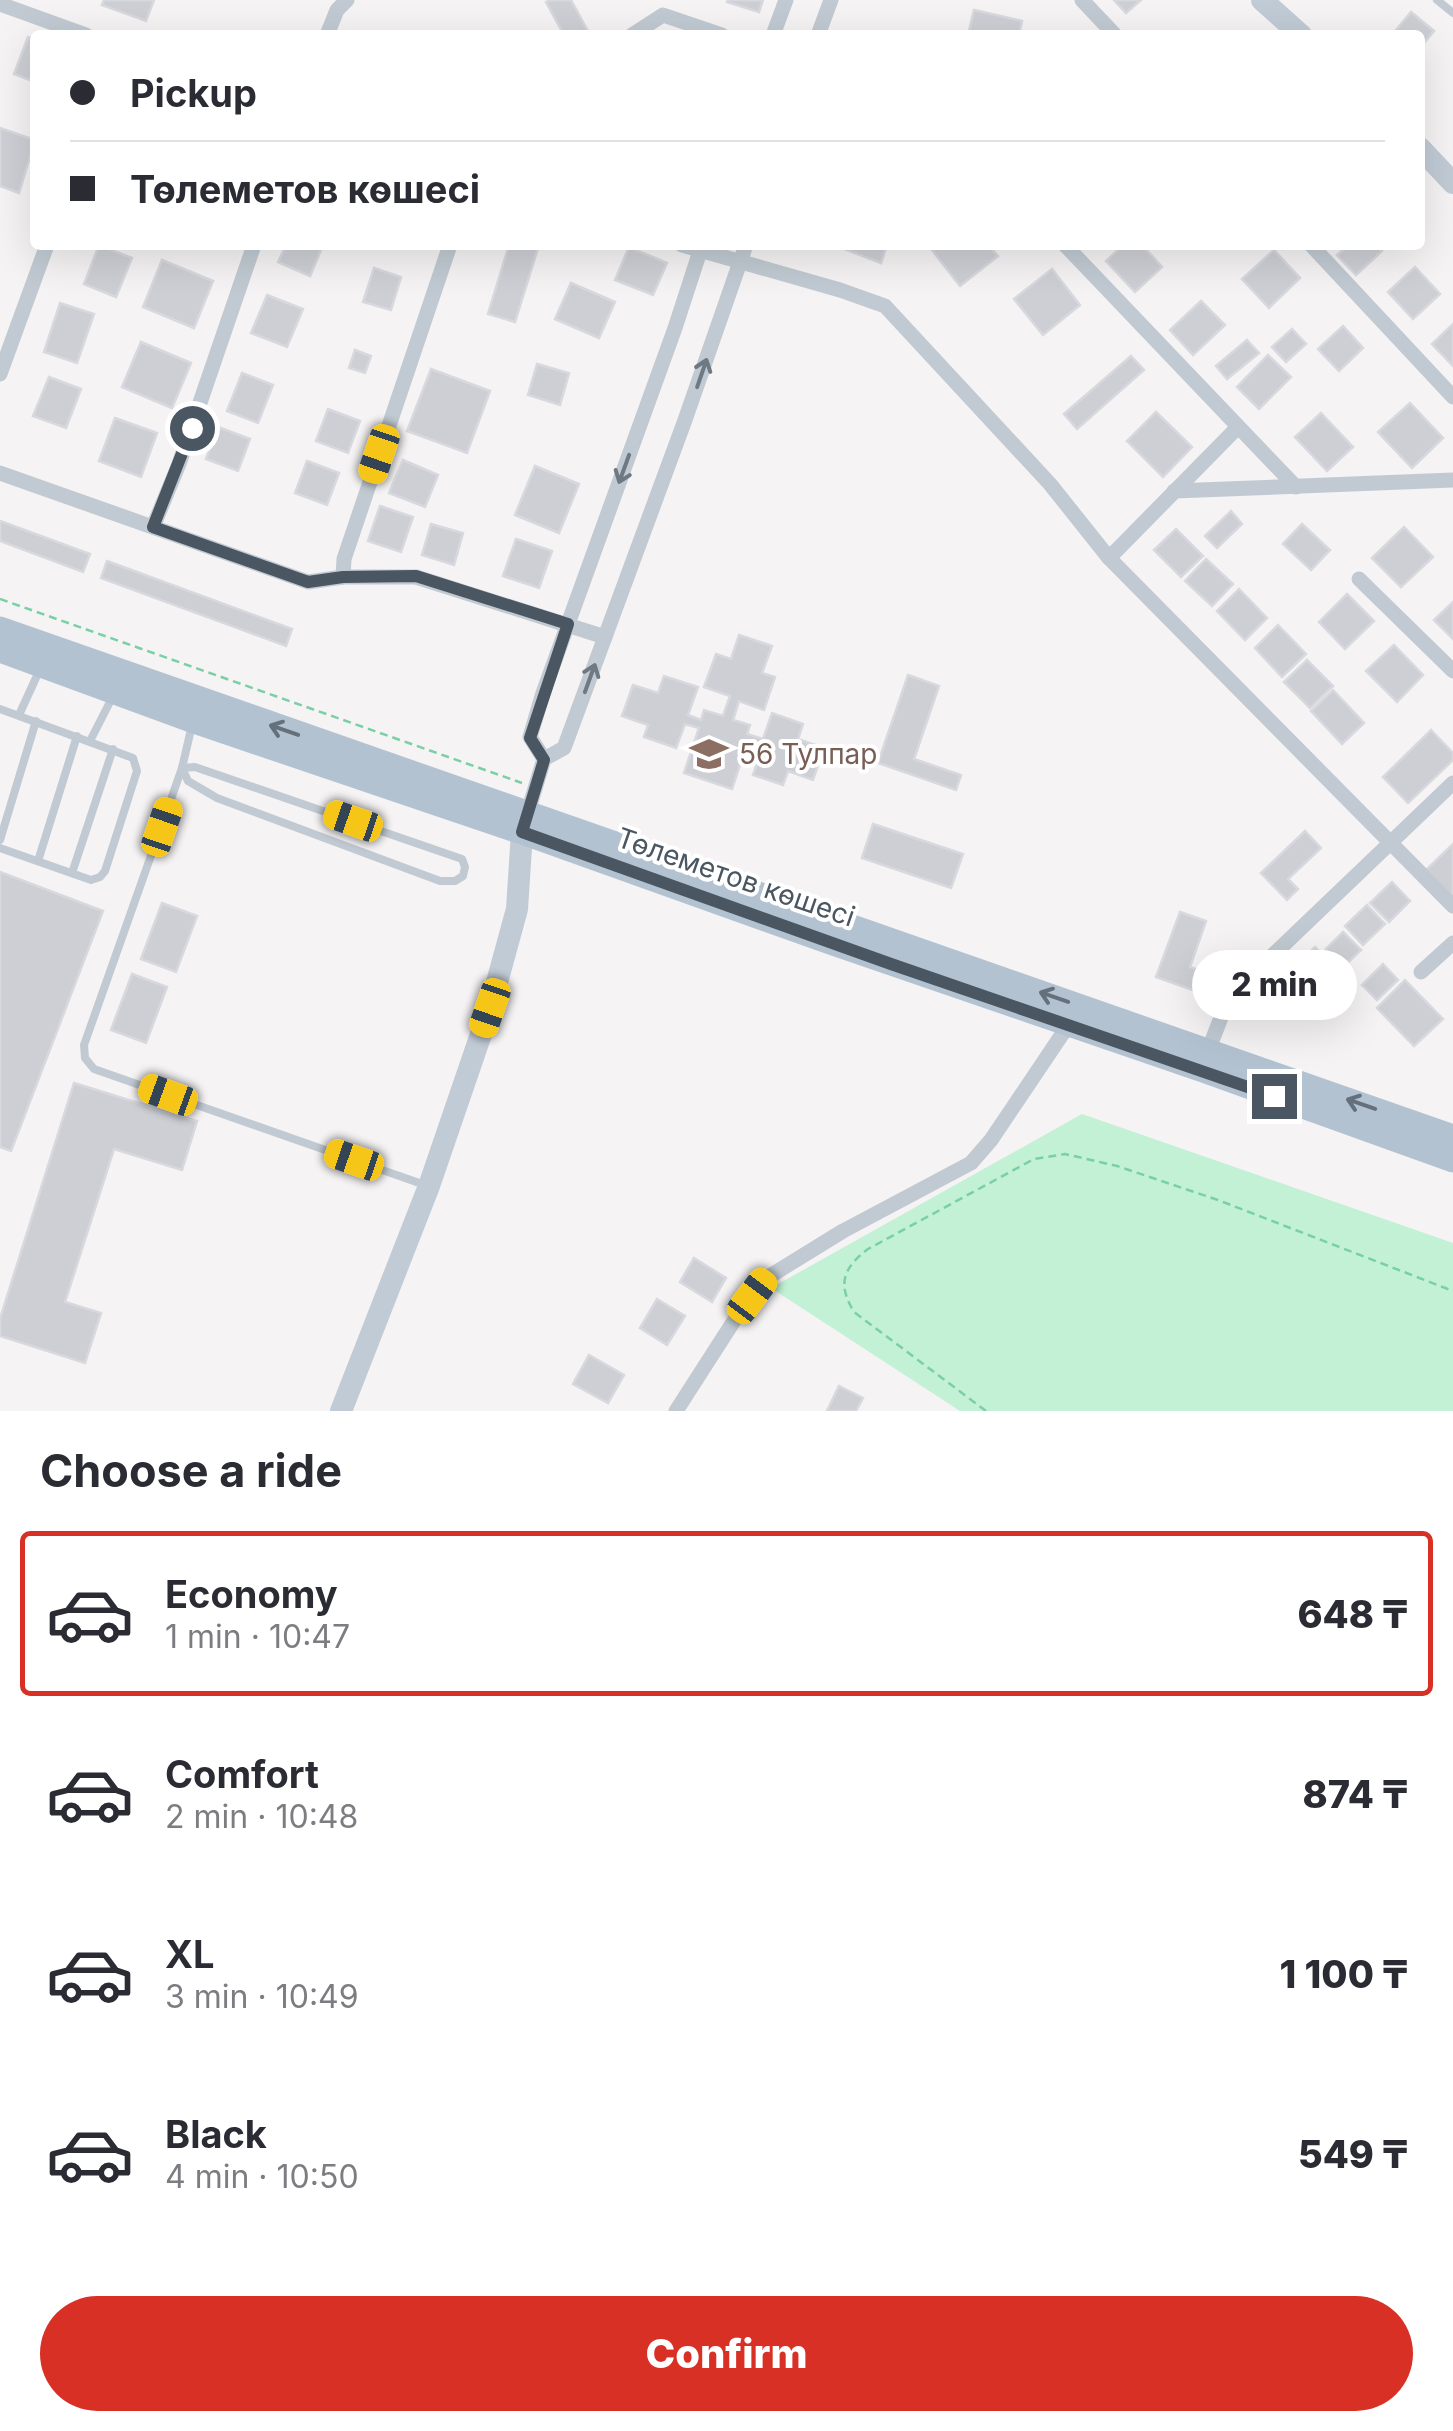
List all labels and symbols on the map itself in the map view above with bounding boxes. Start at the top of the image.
one-way arrow [694,358,712,390]
route start [170,406,215,451]
car [355,421,403,487]
one-way arrow [614,453,632,484]
one-way arrow [582,664,600,695]
one-way arrow [270,720,301,738]
school or university icon: 56 Тулпар [688,733,730,775]
place label: 56 Тулпар [739,737,877,771]
car [138,794,186,860]
car [320,797,386,845]
street label: Төлеметов көшесі [613,820,859,934]
callout: 2 min [1192,951,1356,1021]
car [466,975,514,1041]
one-way arrow [1039,986,1071,1004]
car [135,1071,201,1119]
route end [1252,1074,1297,1119]
one-way arrow [1346,1094,1378,1112]
car [321,1136,387,1184]
car [722,1263,782,1329]

